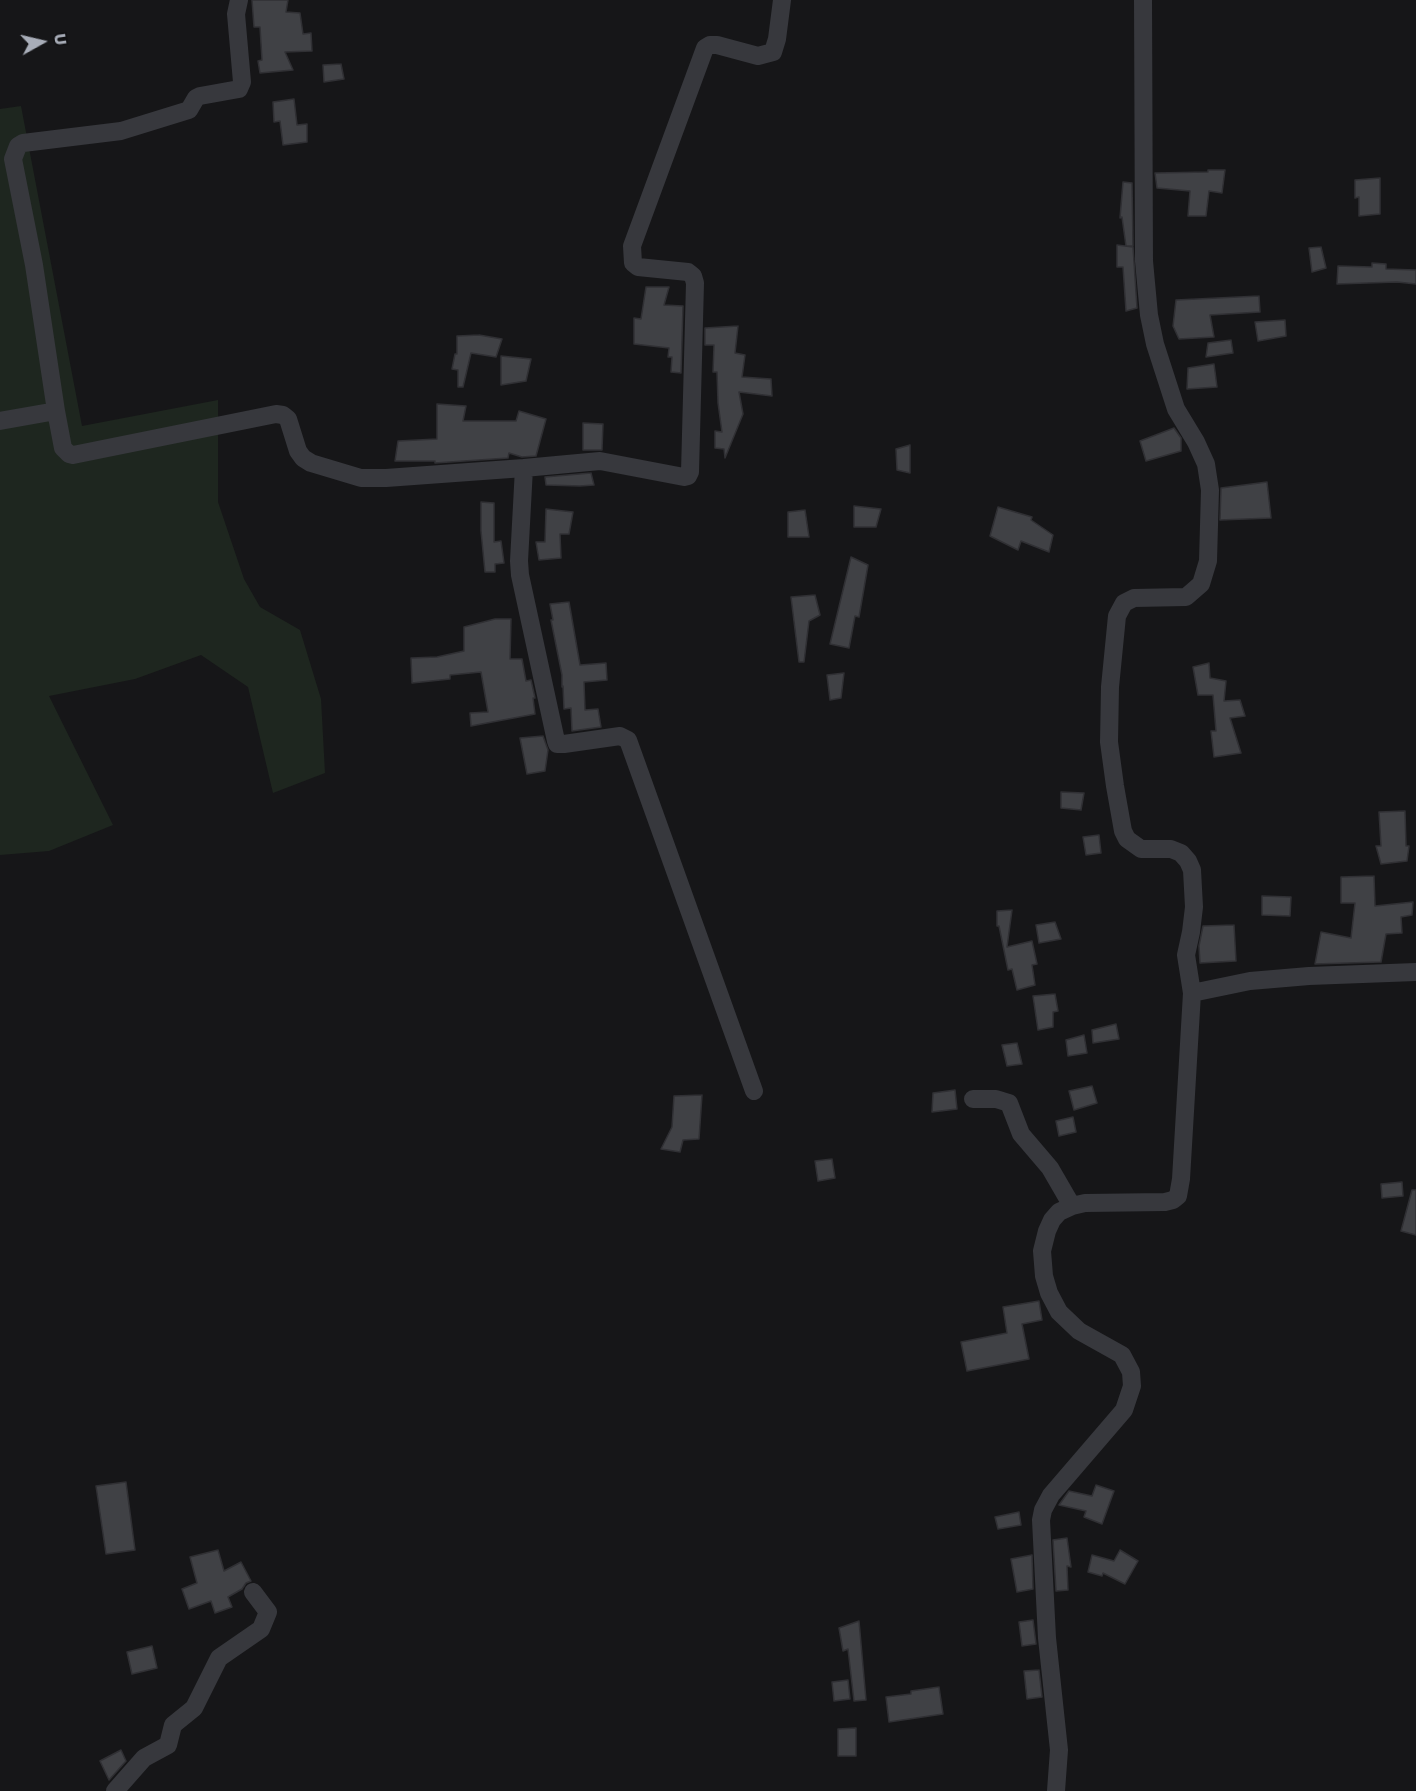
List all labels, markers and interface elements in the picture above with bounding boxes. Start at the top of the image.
north arrow [12,12,72,72]
text: U [48,32,72,47]

